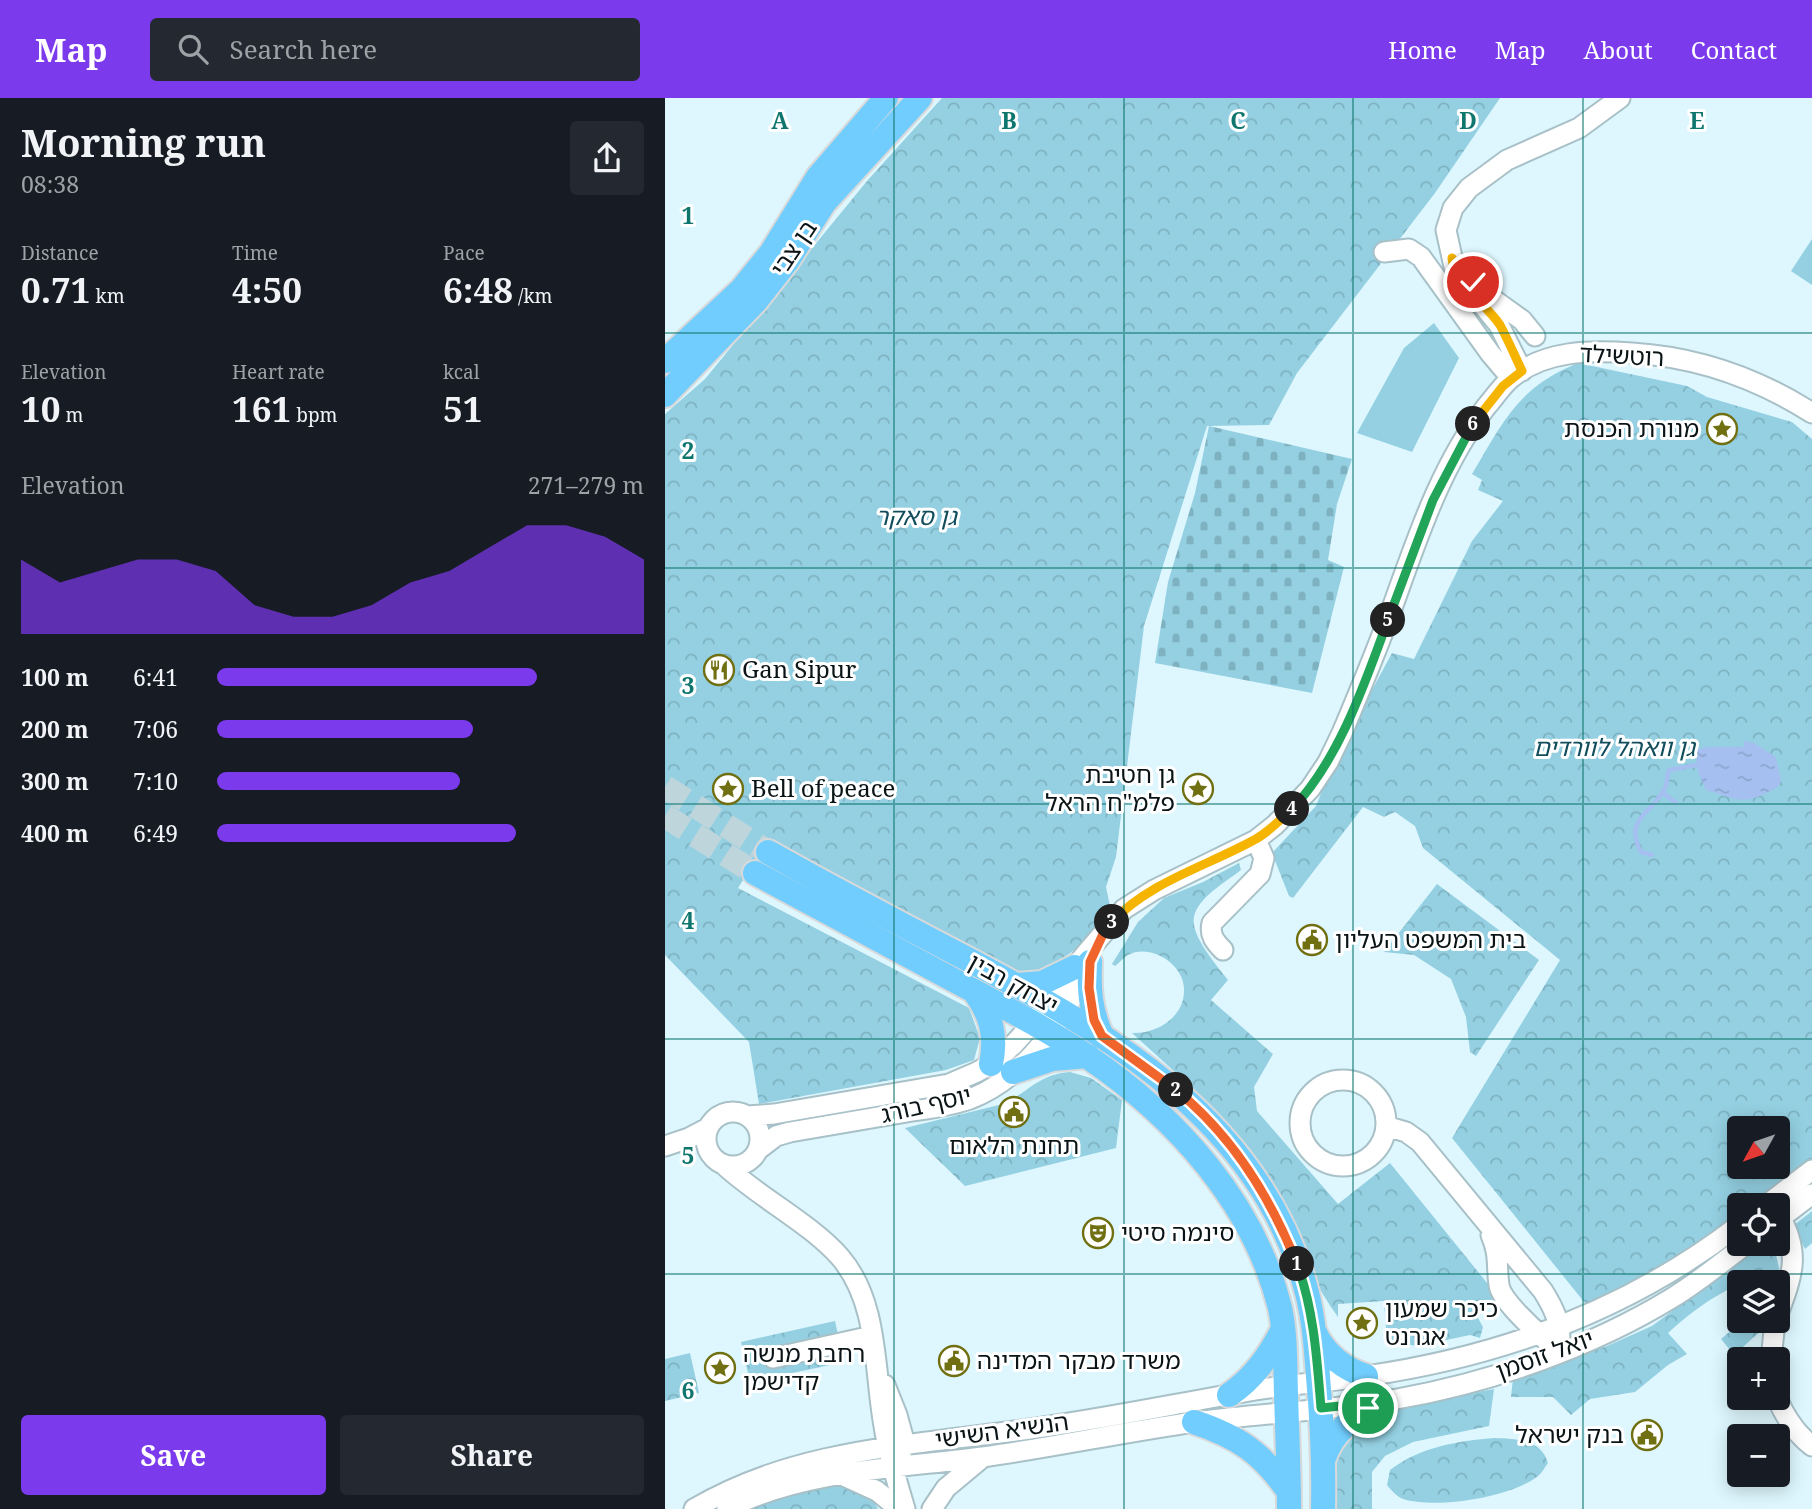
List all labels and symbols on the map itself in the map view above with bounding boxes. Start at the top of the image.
text: A [771,104,789,136]
text: B [1001,104,1017,136]
text: C [1230,104,1246,136]
text: D [1459,104,1477,136]
text: E [1689,104,1705,136]
text: 1 [682,199,695,231]
street label: בן צבי [762,212,824,282]
pin [1443,252,1503,312]
street label: רוטשילד [1579,336,1665,373]
pin: 6 [1455,406,1491,442]
place label: מנורת הכנסת [1564,411,1699,444]
place icon: מנורת הכנסת [1705,412,1739,446]
text: 2 [682,434,695,466]
park label: גן סאקר [875,499,959,532]
pin: 5 [1371,602,1405,638]
place label: Gan Sipur [742,652,856,685]
restaurant icon: Gan Sipur [702,653,736,687]
text: 3 [682,669,695,701]
park label: גן וואהל לוורדים [1533,730,1697,763]
place label: גן חטיבת פלמ"ח הראל [1045,757,1175,818]
place label: Bell of peace [751,771,895,804]
place icon: Bell of peace [711,772,745,806]
place icon: גן חטיבת פלמ"ח הראל [1181,772,1215,806]
pin: 4 [1275,792,1309,826]
text: 4 [682,904,695,936]
pin: 3 [1095,904,1129,940]
place label: בית המשפט העליון [1335,922,1526,955]
public building icon: בית המשפט העליון [1295,923,1329,957]
street label: יצחק רבין [963,945,1065,1021]
pin: 2 [1159,1072,1193,1108]
street label: יוסף בורג [877,1077,974,1130]
public building icon: תחנת הלאום [997,1095,1031,1129]
north arrow [1727,1116,1790,1180]
place label: תחנת הלאום [949,1128,1079,1161]
text: 5 [682,1139,695,1171]
place label: סינמה סיטי [1121,1215,1234,1248]
theatre icon: סינמה סיטי [1081,1216,1115,1250]
pin: 1 [1279,1246,1315,1282]
place label: כיכר שמעון אגרנט [1385,1291,1498,1352]
place icon: כיכר שמעון אגרנט [1345,1306,1379,1340]
street label: יואל זוסמן [1491,1321,1598,1387]
place label: רחבת מנשה קדישמן [743,1336,865,1397]
place label: משרד מבקר המדינה [977,1343,1181,1376]
public building icon: משרד מבקר המדינה [937,1344,971,1378]
place icon: רחבת מנשה קדישמן [703,1351,737,1385]
text: 6 [682,1374,695,1406]
pin [1338,1378,1398,1438]
street label: הנשיא השישי [933,1404,1071,1455]
place label: בנק ישראל [1515,1417,1624,1450]
public building icon: בנק ישראל [1630,1418,1664,1452]

